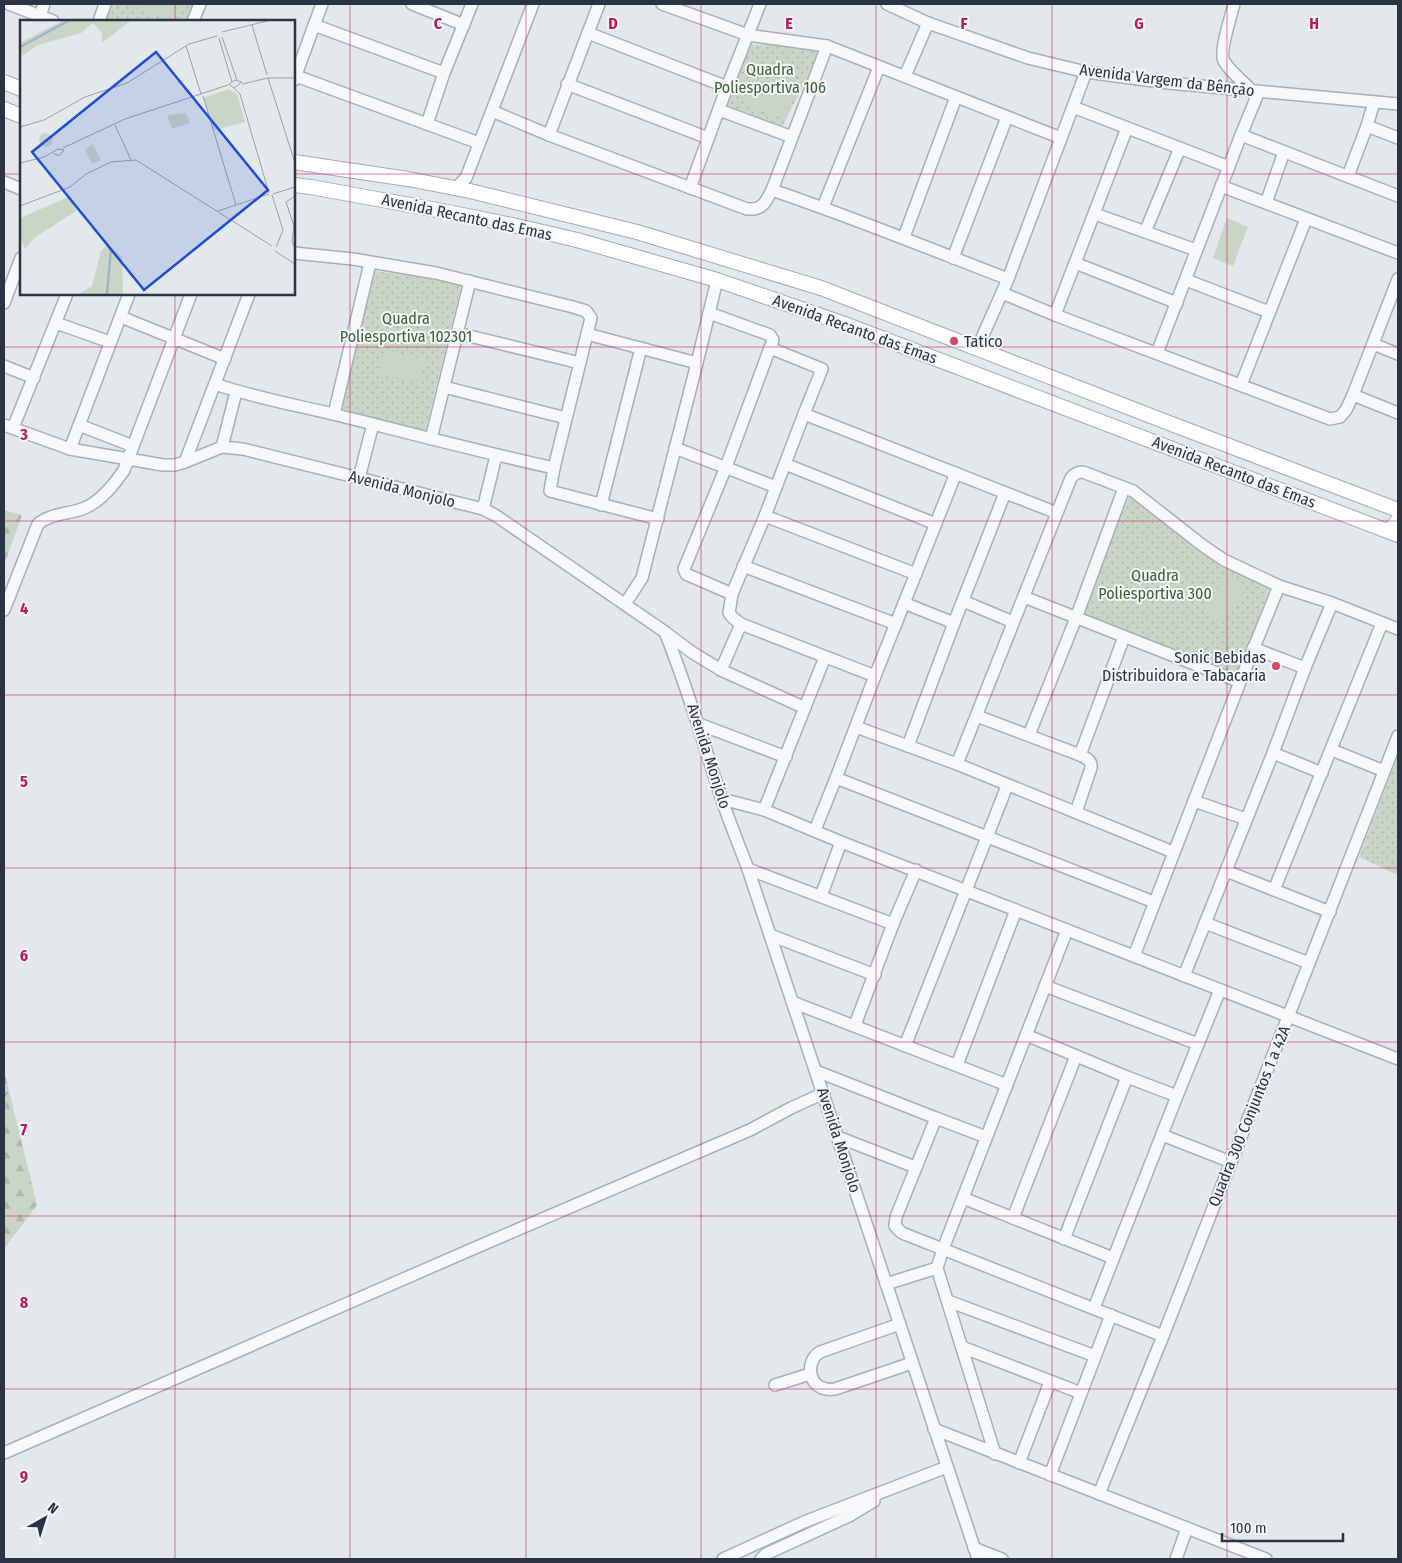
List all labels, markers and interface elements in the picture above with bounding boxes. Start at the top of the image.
text: C [434,14,443,33]
text: D [608,14,618,33]
text: E [785,14,793,33]
text: F [960,14,968,33]
text: G [1134,14,1144,33]
text: H [1309,14,1319,33]
inset map [20,20,295,295]
park label: Quadra Poliesportiva 106 [714,60,826,97]
street label: Avenida Vargem da Bênção [1078,60,1256,100]
street label: Avenida Recanto das Emas [380,190,554,244]
street label: Avenida Recanto das Emas [770,290,940,368]
park label: Quadra Poliesportiva 102301 [340,309,472,346]
place label: Tatico [964,332,1003,351]
marker: Tatico [948,335,960,347]
text: 3 [19,425,28,444]
street label: Avenida Recanto das Emas [1150,432,1319,512]
street label: Avenida Monjolo [347,467,457,511]
park label: Quadra Poliesportiva 300 [1098,566,1212,603]
text: 4 [20,599,28,618]
place label: Sonic Bebidas Distribuidora e Tabacaria [1102,648,1266,685]
marker: Sonic Bebidas Distribuidora e Tabacaria [1270,660,1282,672]
street label: Avenida Monjolo [683,701,735,811]
text: 5 [20,772,28,791]
text: 6 [20,946,28,965]
street label: Quadra 300 Conjuntos 1 a 42A [1204,1022,1294,1209]
street label: Avenida Monjolo [813,1085,865,1195]
text: 7 [21,1120,28,1139]
text: 8 [20,1293,29,1312]
text: 9 [20,1467,28,1486]
north arrow [20,1493,70,1543]
text: N [44,1499,61,1518]
scale bar [1222,1510,1343,1542]
text: 100 m [1230,1519,1267,1537]

